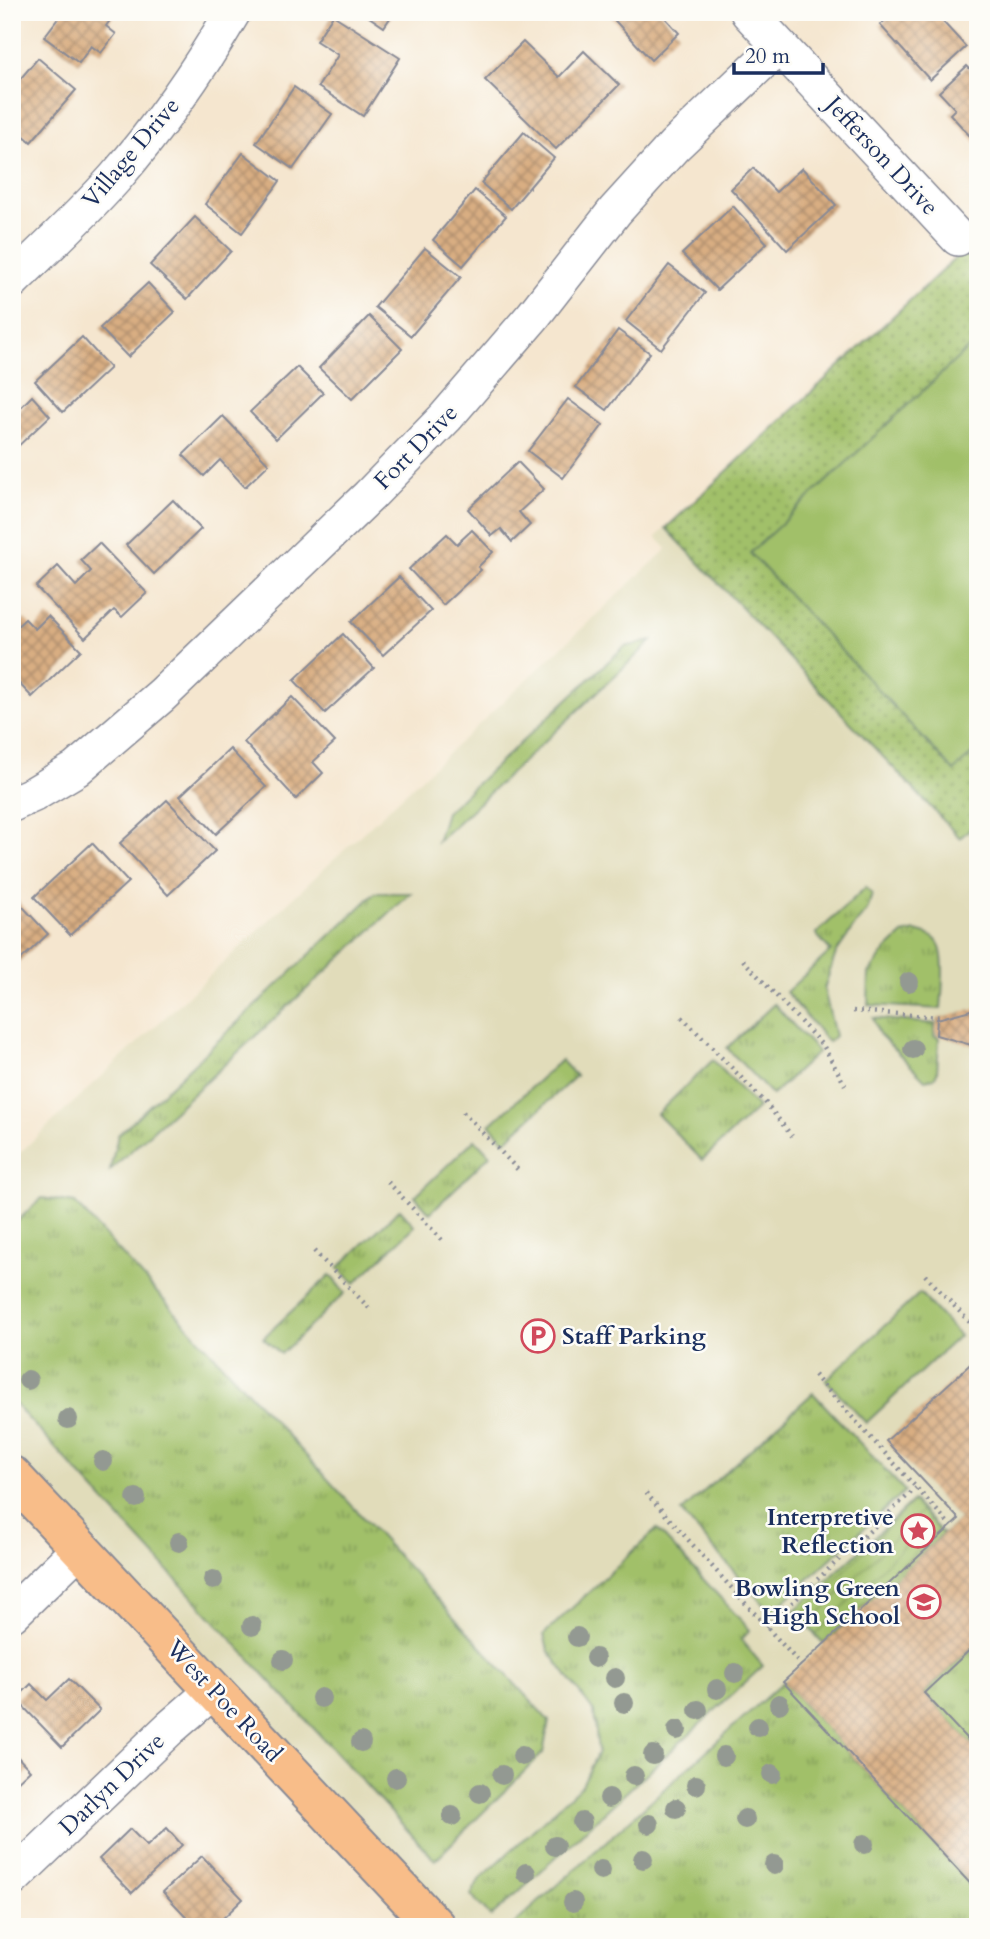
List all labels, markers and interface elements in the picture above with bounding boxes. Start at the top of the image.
scale bar [734,32,824,76]
text: 20 m [745,42,790,71]
street label: Jefferson Drive [816,87,946,223]
street label: Village Drive [75,90,187,216]
street label: Fort Drive [367,397,465,497]
parking icon: Staff Parking [519,1317,557,1355]
place label: Staff Parking [562,1320,707,1353]
place label: Interpretive Reflection [767,1501,895,1562]
place icon: Interpretive Reflection [899,1512,937,1550]
place label: Bowling Green High School [734,1572,901,1633]
school or university icon: Bowling Green High School [905,1583,943,1621]
street label: West Poe Road [158,1632,290,1770]
street label: Darlyn Drive [52,1725,172,1843]

